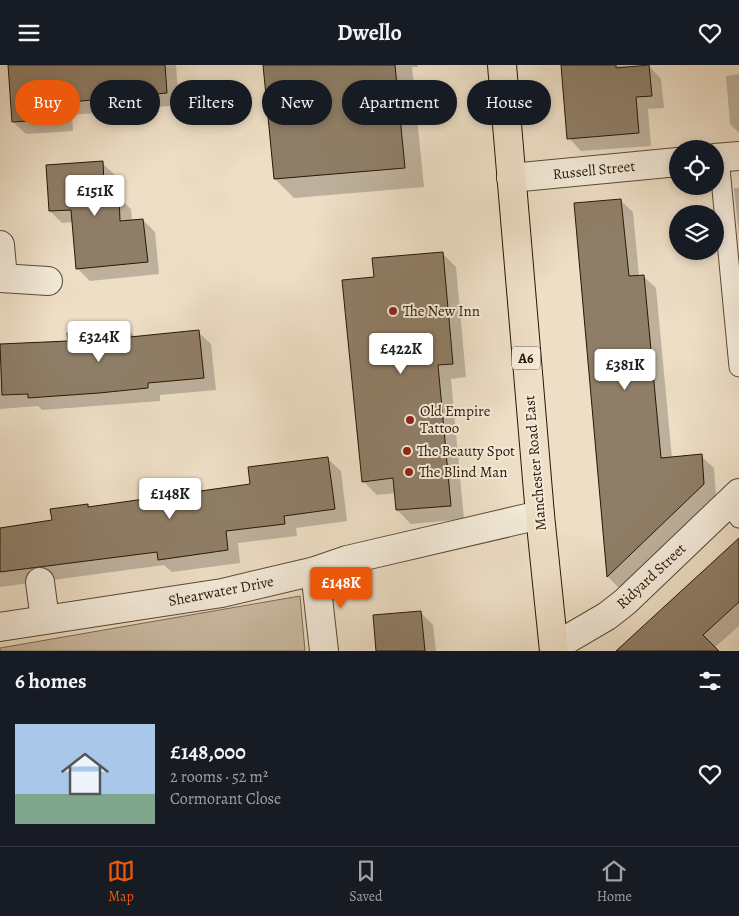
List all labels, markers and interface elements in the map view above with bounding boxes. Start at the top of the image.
text: Dwello [337,18,402,48]
icon: menu [15,19,43,47]
icon: heart [696,19,724,47]
chip: Buy [15,80,80,125]
chip: Rent [90,80,160,125]
chip: Filters [170,80,252,125]
chip: New [262,80,332,125]
chip: Apartment [342,80,457,125]
chip: House [467,80,551,125]
map controls [669,140,724,260]
button: locate [669,140,724,195]
street label: Russell Street [552,156,636,184]
pin: £151K [60,175,130,217]
text: £151K [76,180,114,202]
button: layers [669,205,724,260]
place label: The New Inn [403,301,480,321]
marker: The New Inn [387,305,399,317]
pin: £324K [64,321,134,363]
text: £324K [79,326,119,348]
pin: £422K [366,333,436,375]
text: £422K [380,338,422,360]
road number: A6 [512,347,540,369]
pin: £381K [590,349,660,391]
text: £381K [605,354,645,376]
street label: Manchester Road East [519,394,551,532]
place label: Old Empire Tattoo [420,401,491,438]
marker: Old Empire Tattoo [404,414,416,426]
place label: The Beauty Spot [417,441,515,461]
marker: The Beauty Spot [401,445,413,457]
place label: The Blind Man [419,462,507,482]
marker: The Blind Man [403,466,415,478]
pin: £148K [135,477,205,520]
text: £148K [150,483,190,505]
street label: Ridyard Street [612,539,690,613]
pin: £148K [306,567,376,609]
street label: Shearwater Drive [167,571,276,611]
text: £148K [321,572,361,594]
text: 6 homes [15,667,87,695]
icon: filters [696,667,724,695]
text: £148,000 [170,738,246,766]
icon: home [55,744,115,804]
icon: heart [696,760,724,788]
text: 2 rooms · 52 m² [170,766,268,788]
text: Cormorant Close [170,788,281,810]
tab: Map [107,857,135,906]
tab: Saved [349,857,383,906]
tab: Home [597,857,632,906]

